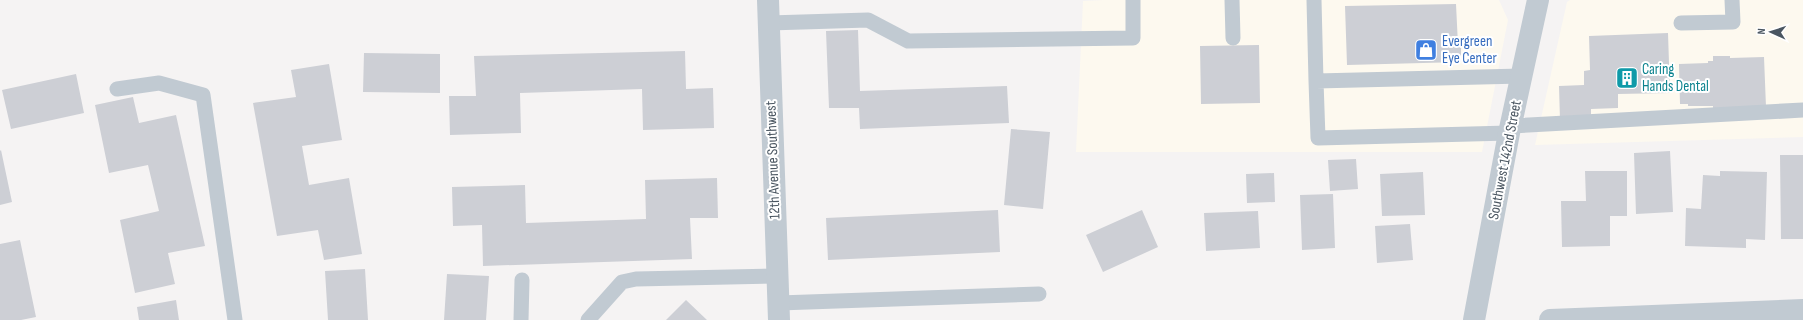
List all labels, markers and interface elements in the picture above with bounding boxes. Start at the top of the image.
north arrow [1751,12,1791,52]
text: N [1755,28,1768,35]
place label: Evergreen Eye Center [1442,32,1497,68]
shop icon: Evergreen Eye Center [1413,37,1439,63]
place label: Caring Hands Dental [1642,60,1709,96]
building icon: Caring Hands Dental [1614,65,1640,91]
street label: Southwest 142nd Street [1484,98,1526,221]
street label: 12th Avenue Southwest [761,100,785,219]

